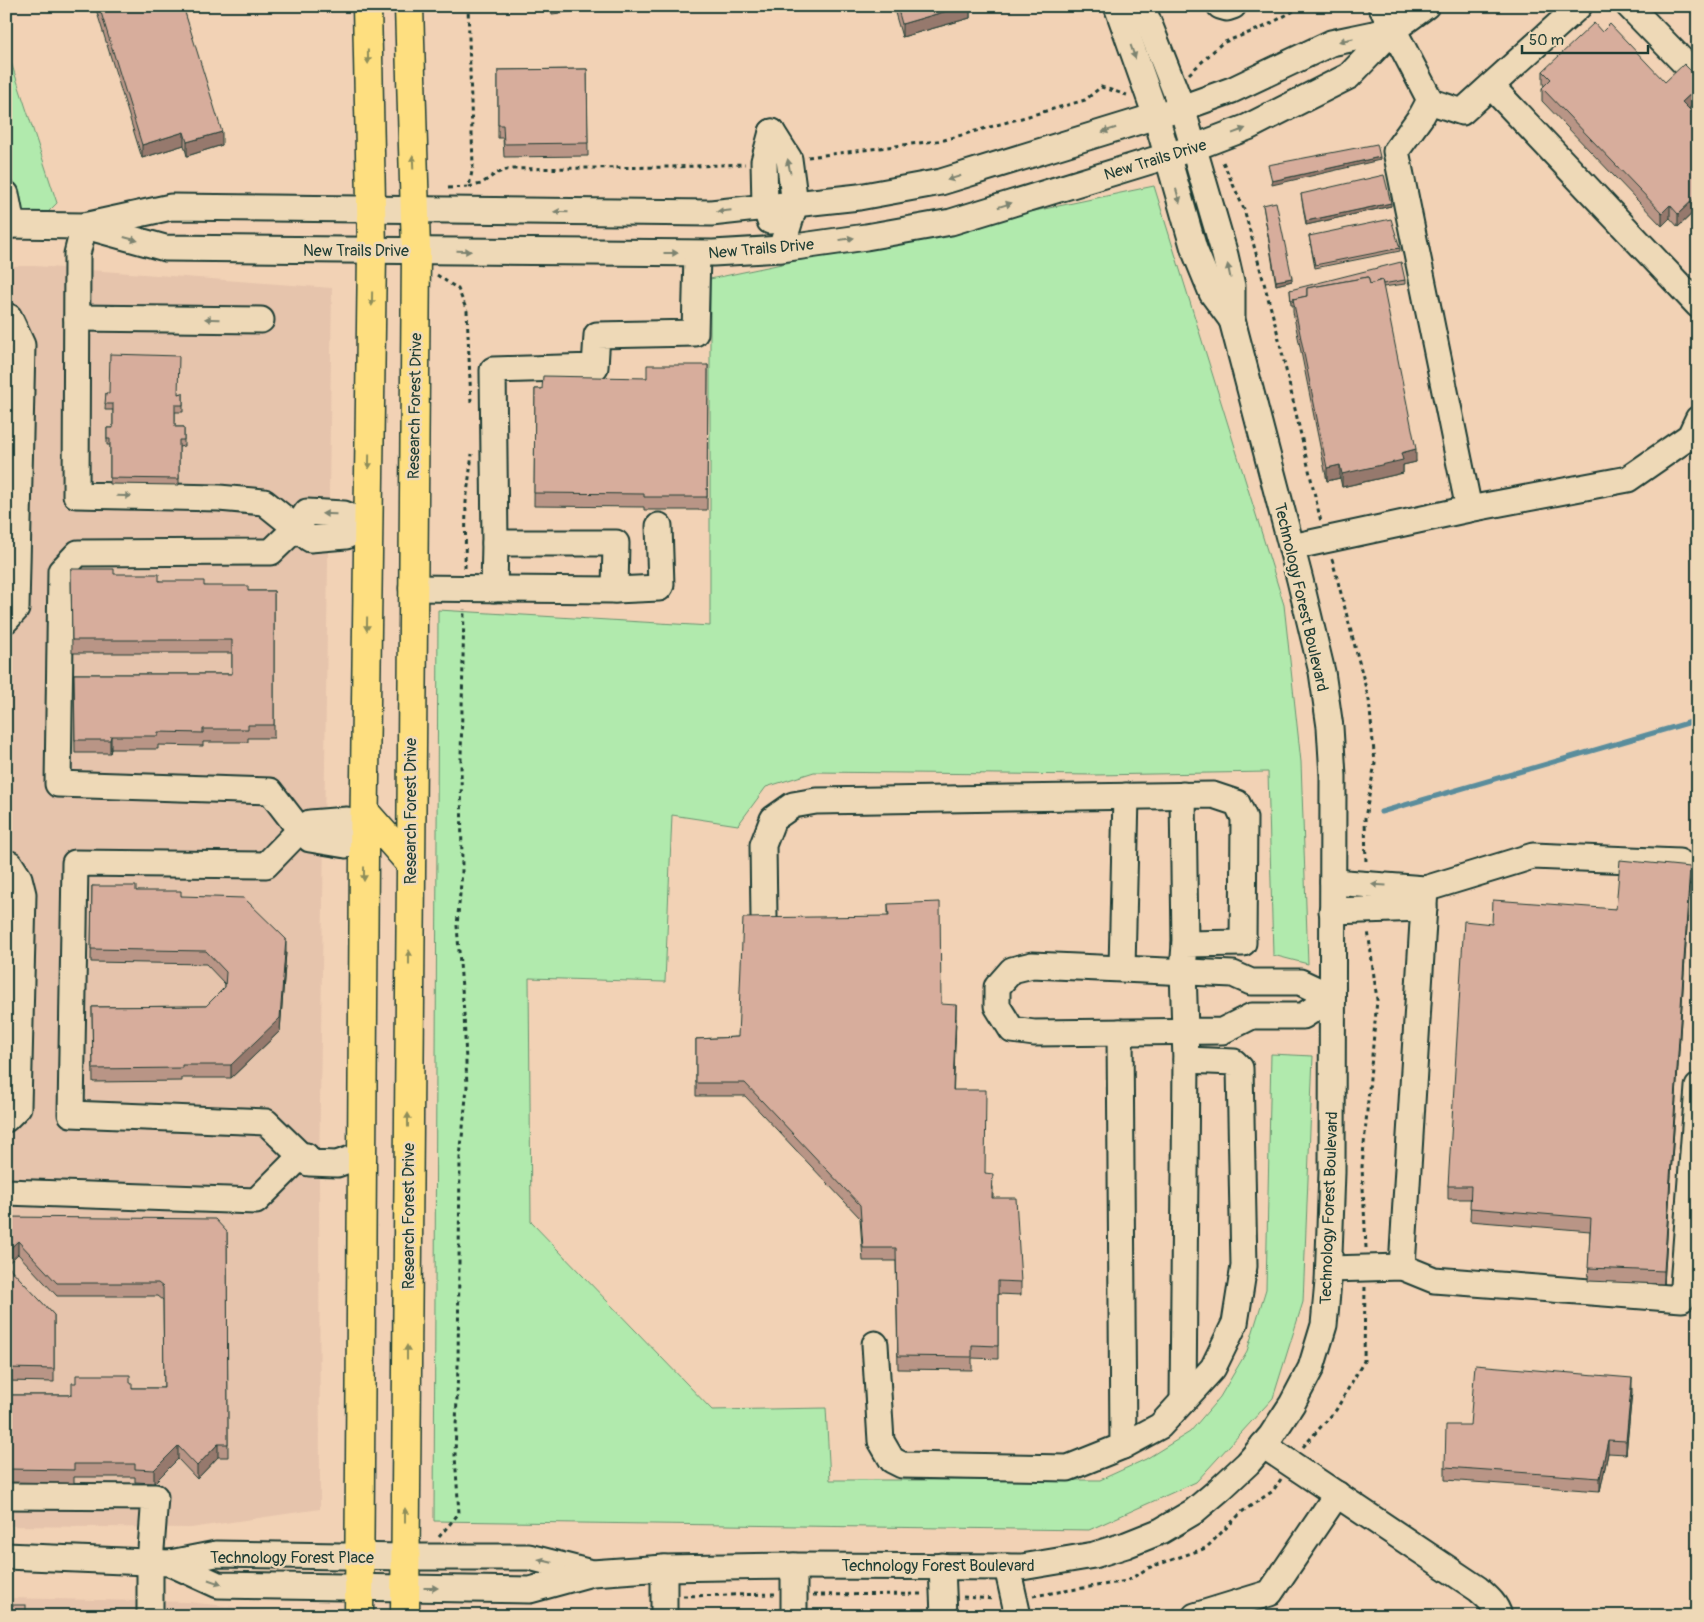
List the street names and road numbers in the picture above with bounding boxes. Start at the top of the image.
street label: New Trails Drive [1102,135,1209,185]
street label: New Trails Drive [707,234,815,264]
street label: New Trails Drive [303,241,409,261]
street label: Research Forest Drive [404,333,426,479]
street label: Technology Forest Boulevard [1270,501,1332,694]
street label: Research Forest Drive [401,738,421,884]
street label: Technology Forest Boulevard [1316,1111,1342,1305]
street label: Research Forest Drive [399,1143,419,1289]
street label: Technology Forest Place [210,1548,374,1568]
street label: Technology Forest Boulevard [841,1556,1035,1576]

